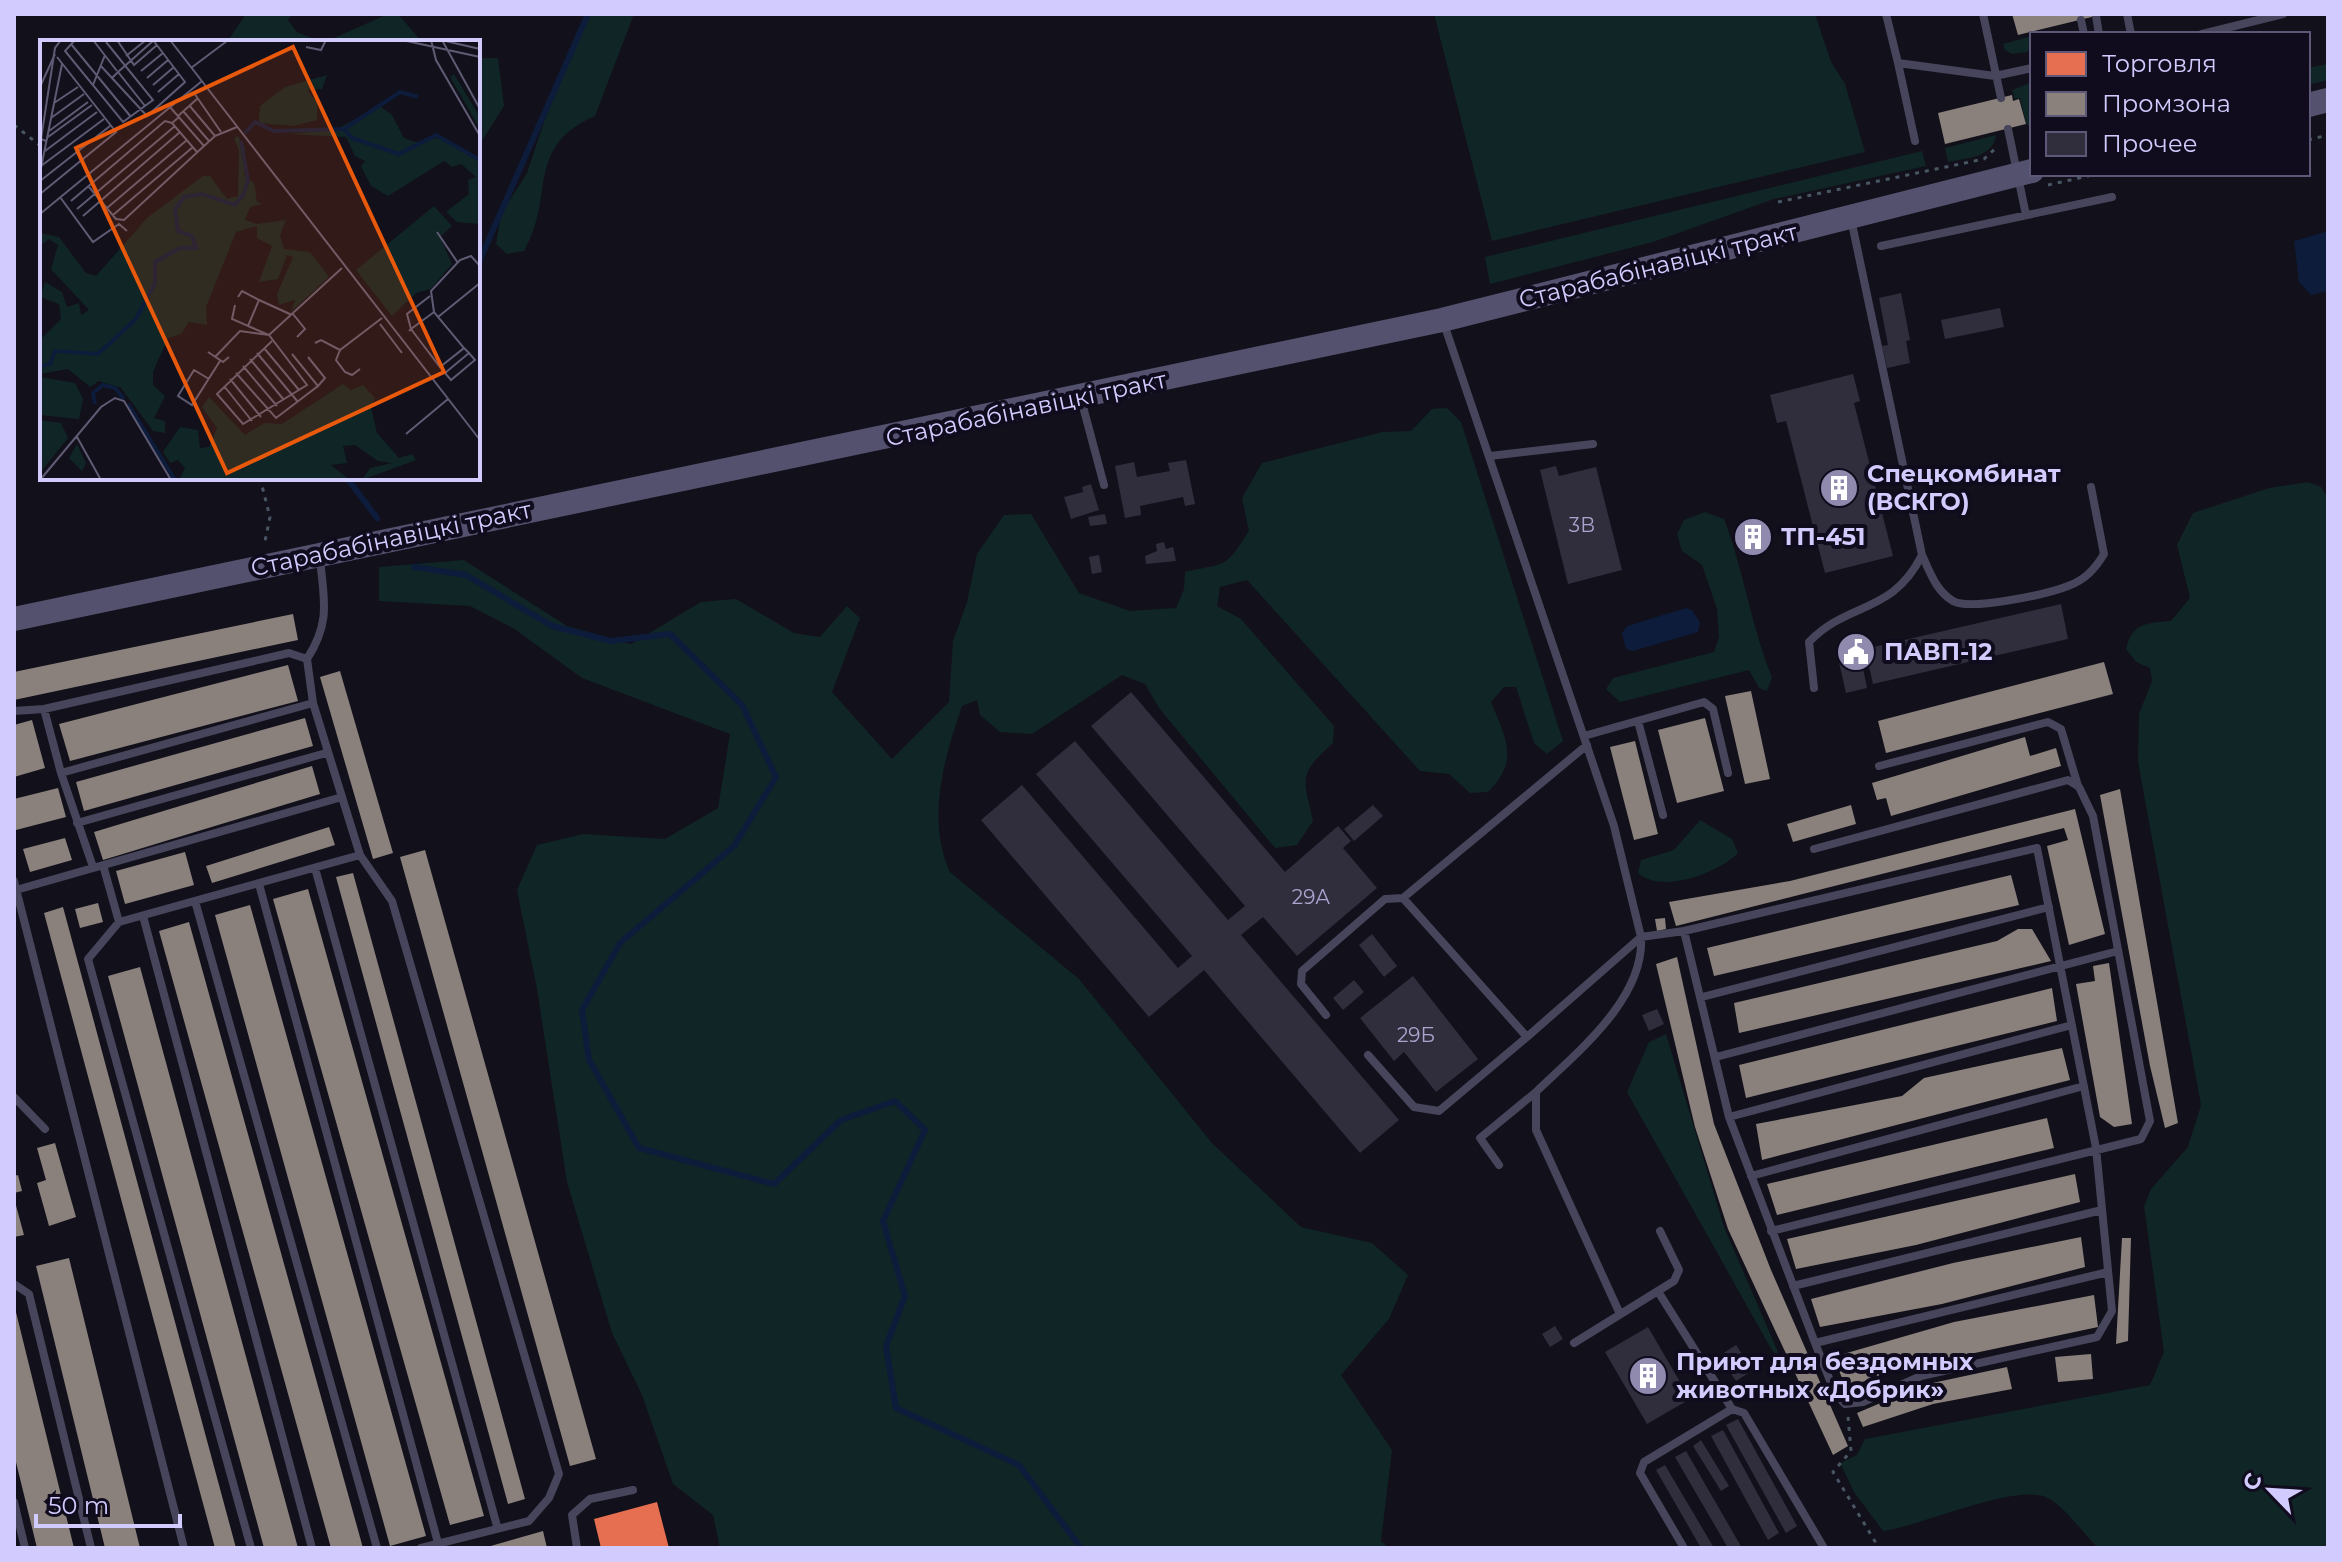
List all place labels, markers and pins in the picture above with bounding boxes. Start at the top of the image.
place label: Спецкомбинат (ВСКГО) [1867,459,2061,516]
building icon: Спецкомбинат (ВСКГО) [1818,467,1860,509]
building icon: ТП-451 [1732,516,1774,558]
place label: ТП-451 [1781,522,1865,551]
public building icon: ПАВП-12 [1835,631,1877,673]
place label: ПАВП-12 [1884,637,1992,666]
place label: Приют для бездомных животных «Добрик» [1676,1347,1974,1404]
building icon: Приют для бездомных животных «Добрик» [1627,1355,1669,1397]

